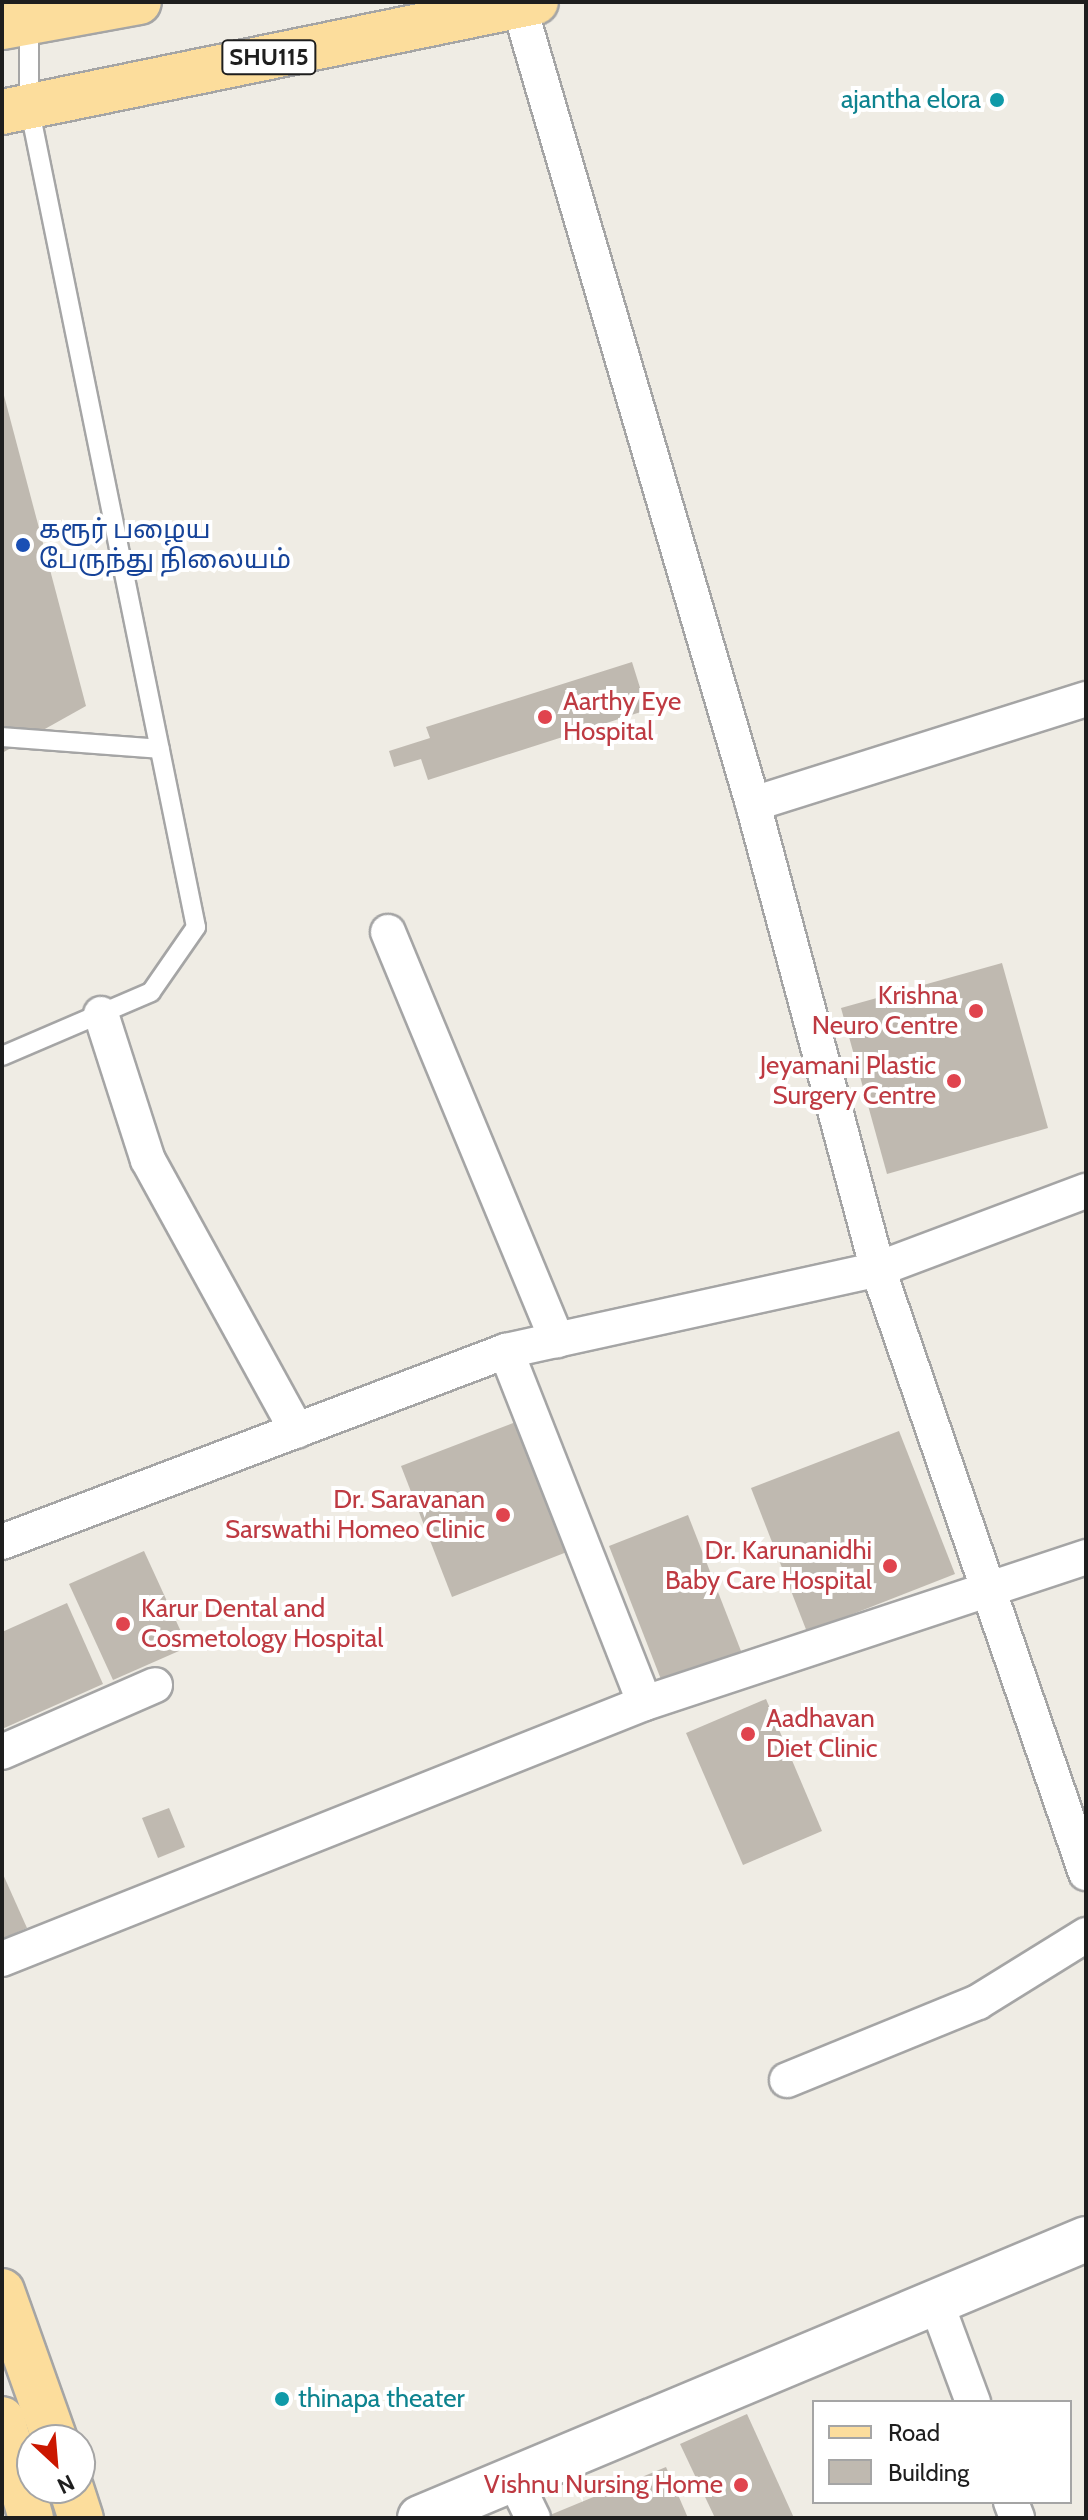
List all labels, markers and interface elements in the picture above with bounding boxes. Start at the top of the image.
road number: SHU115 [221,37,317,77]
place label: ajantha elora [841,84,981,116]
marker: ajantha elora [988,91,1006,109]
place label: கரூர் பழைய பேருந்து நிலையம் [39,514,291,576]
marker: கரூர் பழைய பேருந்து நிலையம் [14,536,32,554]
place label: Aarthy Eye Hospital [563,686,681,748]
marker: Aarthy Eye Hospital [534,706,556,728]
place label: Krishna Neuro Centre [812,980,958,1042]
marker: Krishna Neuro Centre [965,1000,987,1022]
place label: Jeyamani Plastic Surgery Centre [760,1050,936,1112]
marker: Jeyamani Plastic Surgery Centre [943,1070,965,1092]
place label: Dr. Saravanan Sarswathi Homeo Clinic [225,1484,485,1546]
marker: Dr. Saravanan Sarswathi Homeo Clinic [492,1504,514,1526]
place label: Dr. Karunanidhi Baby Care Hospital [665,1535,872,1596]
marker: Dr. Karunanidhi Baby Care Hospital [879,1555,901,1577]
place label: Karur Dental and Cosmetology Hospital [141,1593,383,1654]
marker: Karur Dental and Cosmetology Hospital [112,1613,134,1635]
place label: Aadhavan Diet Clinic [766,1703,878,1764]
marker: Aadhavan Diet Clinic [737,1723,759,1745]
place label: thinapa theater [298,2383,465,2415]
marker: thinapa theater [273,2390,291,2408]
legend [812,2400,1072,2504]
text: Road [888,2418,940,2447]
north arrow [16,2424,96,2504]
text: Building [888,2458,969,2487]
text: N [53,2469,79,2500]
place label: Vishnu Nursing Home [484,2469,723,2501]
marker: Vishnu Nursing Home [730,2474,752,2496]

